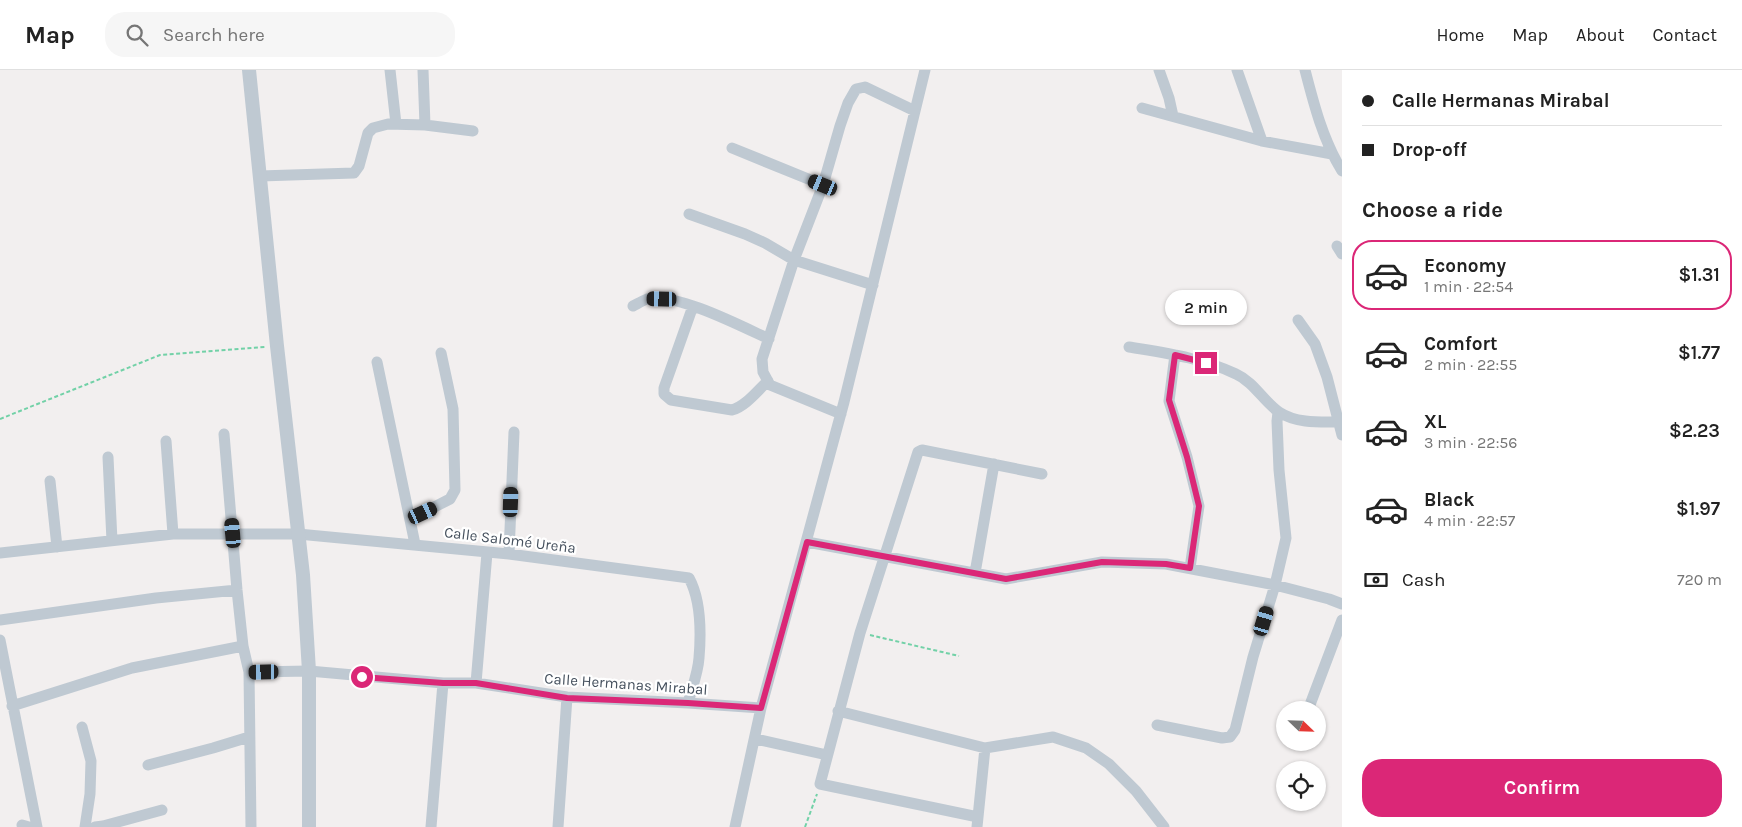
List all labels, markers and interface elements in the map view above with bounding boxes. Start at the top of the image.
search box [105,12,455,57]
text: Map [25,21,75,49]
icon: search [123,21,151,49]
text: Search here [163,24,265,46]
text: Home [1436,24,1484,46]
text: Map [1512,24,1548,46]
text: About [1576,24,1625,46]
text: Contact [1653,24,1717,46]
text: Calle Hermanas Mirabal [1392,90,1609,112]
text: Drop-off [1392,139,1467,161]
car [806,172,839,198]
text: Choose a ride [1362,197,1503,223]
icon: car [1364,253,1409,298]
text: Economy [1424,255,1506,277]
text: $1.31 [1678,264,1720,286]
text: 1 min · 22:54 [1424,277,1513,296]
callout: 2 min [1165,290,1247,326]
car [646,291,677,307]
text: 2 min [1184,298,1228,317]
icon: car [1364,331,1409,376]
text: Comfort [1424,333,1498,355]
text: $1.77 [1678,342,1720,364]
route end [1195,352,1217,374]
text: 2 min · 22:55 [1424,355,1517,374]
icon: car [1364,409,1409,454]
text: XL [1424,411,1446,433]
text: $2.23 [1669,420,1720,442]
text: 3 min · 22:56 [1424,433,1518,452]
car [502,487,519,517]
icon: car [1364,487,1409,532]
text: Black [1424,489,1475,511]
text: $1.97 [1676,498,1720,520]
car [406,500,439,526]
text: 4 min · 22:57 [1424,511,1515,530]
car [224,517,241,549]
street label: Calle Salomé Ureña [443,523,577,557]
icon: cash [1362,566,1390,594]
text: Cash [1402,569,1446,591]
text: 720 m [1677,570,1722,589]
car [1252,604,1275,638]
car [248,664,279,680]
route start [351,666,373,688]
street label: Calle Hermanas Mirabal [544,669,708,699]
north arrow [1276,701,1326,751]
map controls [1276,701,1326,811]
button: Confirm [1362,759,1722,817]
button: locate [1276,761,1326,811]

